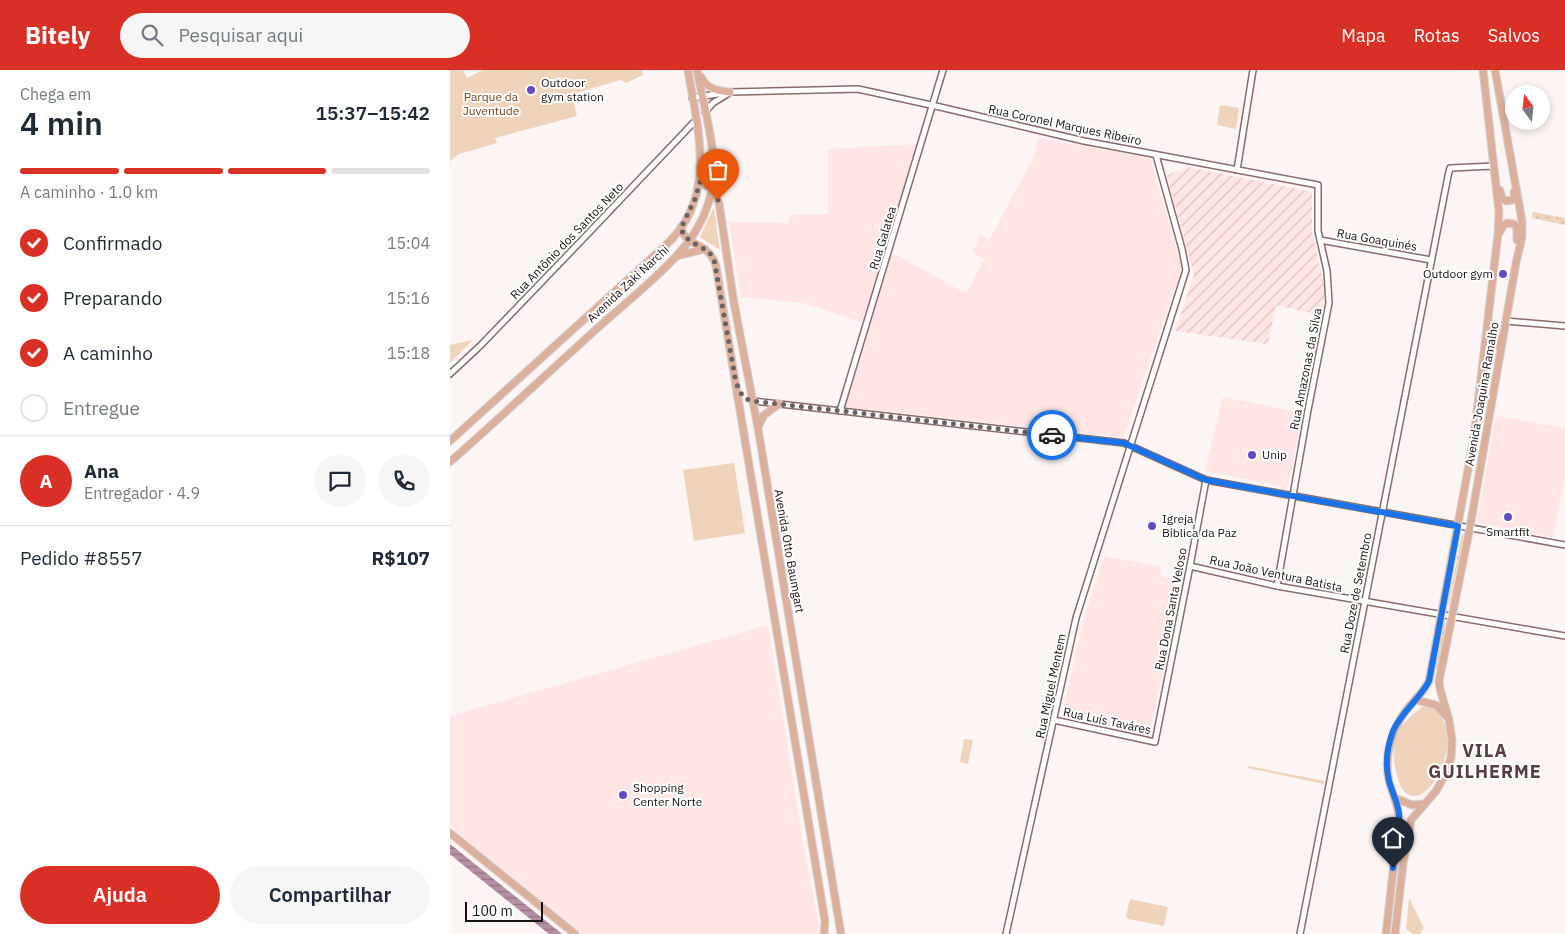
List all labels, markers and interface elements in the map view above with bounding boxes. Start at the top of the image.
search box [120,13,470,58]
text: Bitely [25,19,90,51]
icon: search [138,21,166,49]
text: Pesquisar aqui [178,23,303,47]
text: Mapa [1341,24,1386,47]
text: Rotas [1414,24,1460,47]
text: Salvos [1488,24,1540,47]
place label: Outdoor gym station [541,75,604,104]
text: Chega em [20,84,91,104]
marker: Outdoor gym station [525,84,537,96]
north arrow [1505,85,1550,130]
map controls [1505,85,1550,130]
park label: Parque da Juventude [463,89,520,118]
text: 15:37–15:42 [316,101,430,125]
street label: Rua Coronel Marques Ribeiro [987,101,1143,148]
text: 4 min [20,102,103,144]
pin [697,149,739,200]
icon: bag [704,156,732,184]
street label: Rua Antônio dos Santos Neto [507,179,627,302]
text: A caminho · 1.0 km [20,182,158,202]
street label: Rua Galatea [866,204,899,271]
street label: Rua Goaquinés [1336,225,1419,254]
icon: check [20,229,48,257]
text: Confirmado [63,231,162,255]
text: 15:04 [387,233,430,253]
street label: Avenida Zaki Narchi [584,242,672,325]
place label: Outdoor gym [1423,266,1493,281]
marker: Outdoor gym [1497,268,1509,280]
icon: check [20,284,48,312]
text: Preparando [63,286,162,310]
text: 15:16 [387,288,430,308]
street label: Rua Amazonas da Silva [1286,306,1325,431]
street label: Avenida Joaquina Ramalho [1461,321,1502,467]
icon: check [20,339,48,367]
text: A caminho [63,341,153,365]
text: 15:18 [387,343,430,363]
text: Entregue [63,396,140,420]
courier [1027,410,1077,460]
icon: car [1038,421,1066,449]
place label: Unip [1262,447,1287,462]
marker: Unip [1246,449,1258,461]
button: chat [314,455,366,507]
button: phone [378,455,430,507]
text: Ana [84,459,119,483]
text: A [39,469,53,493]
text: Entregador · 4.9 [84,483,200,503]
street label: Avenida Otto Baumgart [771,488,808,614]
place label: Igreja Bíblica da Paz [1162,511,1237,540]
marker: Smartfit [1502,511,1514,523]
marker: Igreja Bíblica da Paz [1146,520,1158,532]
place label: Smartfit [1486,524,1530,539]
street label: Rua Doze de Setembro [1336,531,1375,654]
text: Pedido #8557 [20,546,143,570]
text: R$107 [372,546,430,570]
street label: Rua Dona Santa Veloso [1151,546,1190,671]
street label: Rua João Ventura Batista [1208,552,1344,595]
street label: Rua Miguel Mentem [1032,632,1069,740]
street label: Rua Luís Taváres [1062,704,1153,737]
district label: VILA GUILHERME [1428,739,1542,783]
place label: Shopping Center Norte [633,780,703,809]
marker: Shopping Center Norte [617,789,629,801]
pin [1372,817,1414,868]
icon: home [1379,824,1407,852]
button: Ajuda [20,866,220,924]
button: Compartilhar [230,866,430,924]
scale bar [465,899,542,922]
text: 100 m [472,902,513,920]

